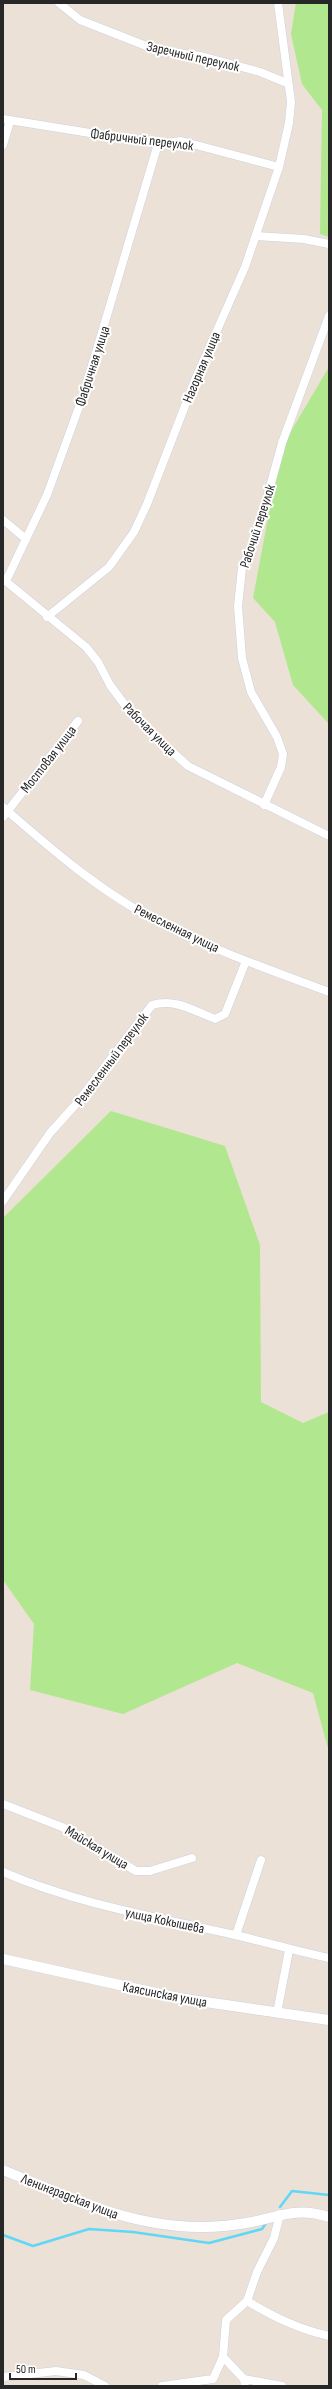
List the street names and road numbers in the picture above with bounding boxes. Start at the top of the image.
street label: Заречный переулок [145,38,242,76]
street label: Фабричный переулок [90,125,195,154]
street label: Фабричная улица [71,324,113,409]
street label: Нагорная улица [179,329,224,405]
street label: Рабочий переулок [236,482,279,570]
street label: Рабочая улица [119,699,180,760]
street label: Мостовая улица [17,722,80,796]
street label: Ремесленная улица [132,901,222,956]
street label: Ремесленный переулок [71,1009,152,1109]
street label: Майская улица [62,1822,131,1873]
street label: улица Кокышева [124,1904,206,1937]
street label: Каясинская улица [121,1978,209,2011]
street label: Ленинградская улица [18,2170,121,2223]

